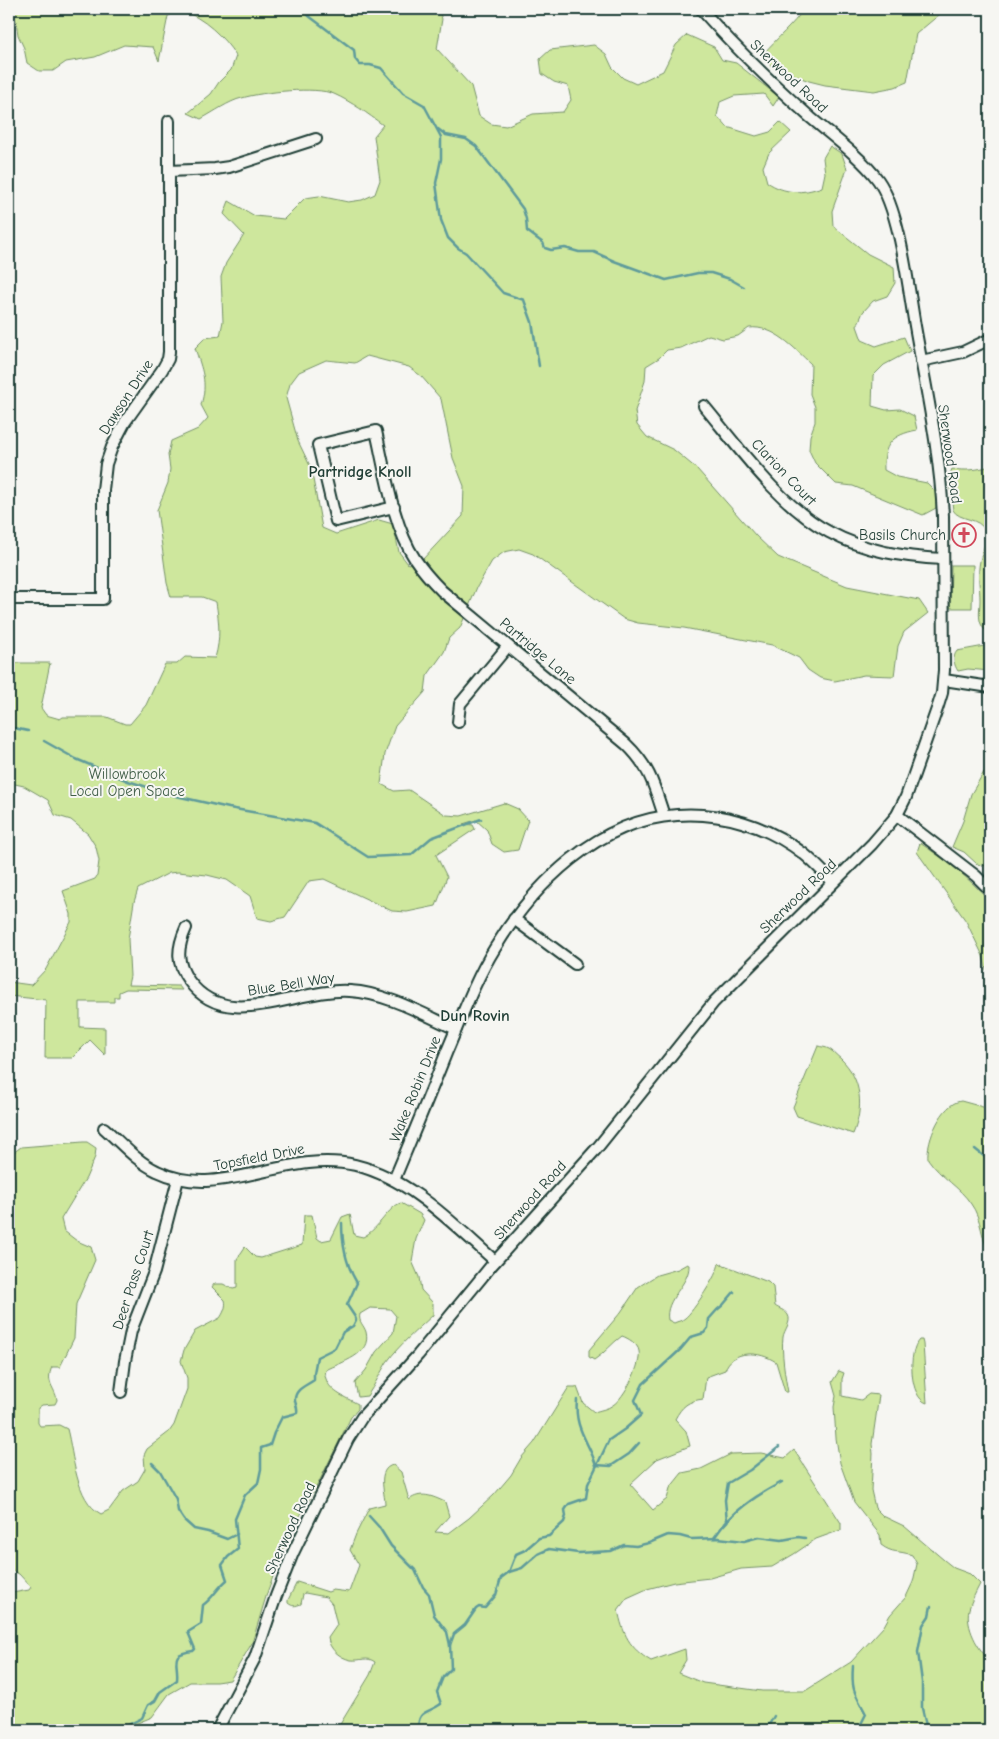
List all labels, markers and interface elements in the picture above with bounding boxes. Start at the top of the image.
street label: Sherwood Road [746,35,832,117]
street label: Dawson Drive [95,356,157,438]
street label: Sherwood Road [934,403,966,505]
street label: Clarion Court [748,435,821,510]
district label: Partridge Knoll [308,463,412,481]
church icon: Basils Church [951,522,977,548]
place label: Basils Church [859,526,946,544]
street label: Partridge Lane [496,614,580,689]
park label: Willowbrook Local Open Space [69,765,185,800]
street label: Sherwood Road [756,855,840,937]
street label: Blue Bell Way [246,968,336,1000]
district label: Dun Rovin [440,1007,510,1025]
street label: Wake Robin Drive [386,1033,445,1145]
street label: Topsfield Drive [212,1139,306,1175]
street label: Sherwood Road [490,1157,570,1243]
street label: Deer Pass Court [108,1227,158,1332]
street label: Sherwood Road [261,1479,319,1577]

